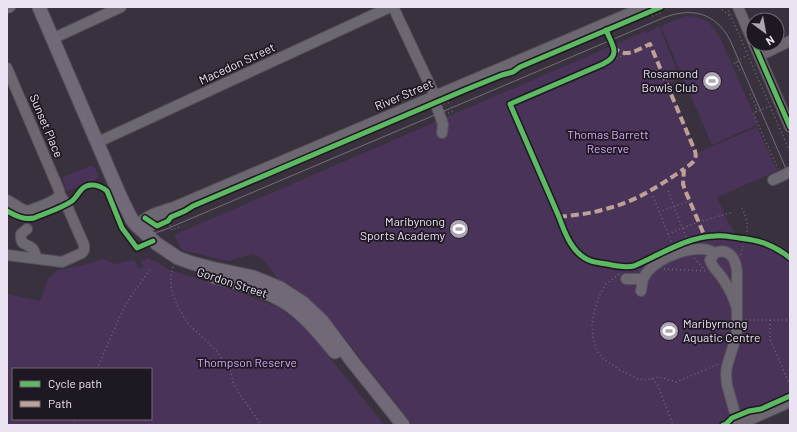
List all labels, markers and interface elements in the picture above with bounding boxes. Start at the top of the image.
north arrow [745,12,785,52]
text: N [764,33,777,48]
street label: Macedon Street [196,39,277,87]
place label: Rosamond Bowls Club [642,66,698,94]
sports icon: Rosamond Bowls Club [701,70,723,92]
street label: River Street [372,76,435,113]
street label: Sunset Place [27,92,67,159]
park label: Thomas Barrett Reserve [567,127,649,155]
place label: Maribynong Sports Academy [360,214,445,242]
sports icon: Maribynong Sports Academy [448,218,470,240]
street label: Gordon Street [195,264,269,300]
place label: Maribyrnong Aquatic Centre [683,316,760,344]
sports icon: Maribyrnong Aquatic Centre [658,320,680,342]
park label: Thompson Reserve [197,355,297,369]
legend [12,368,152,420]
text: Cycle path [48,376,102,390]
text: Path [48,396,72,410]

